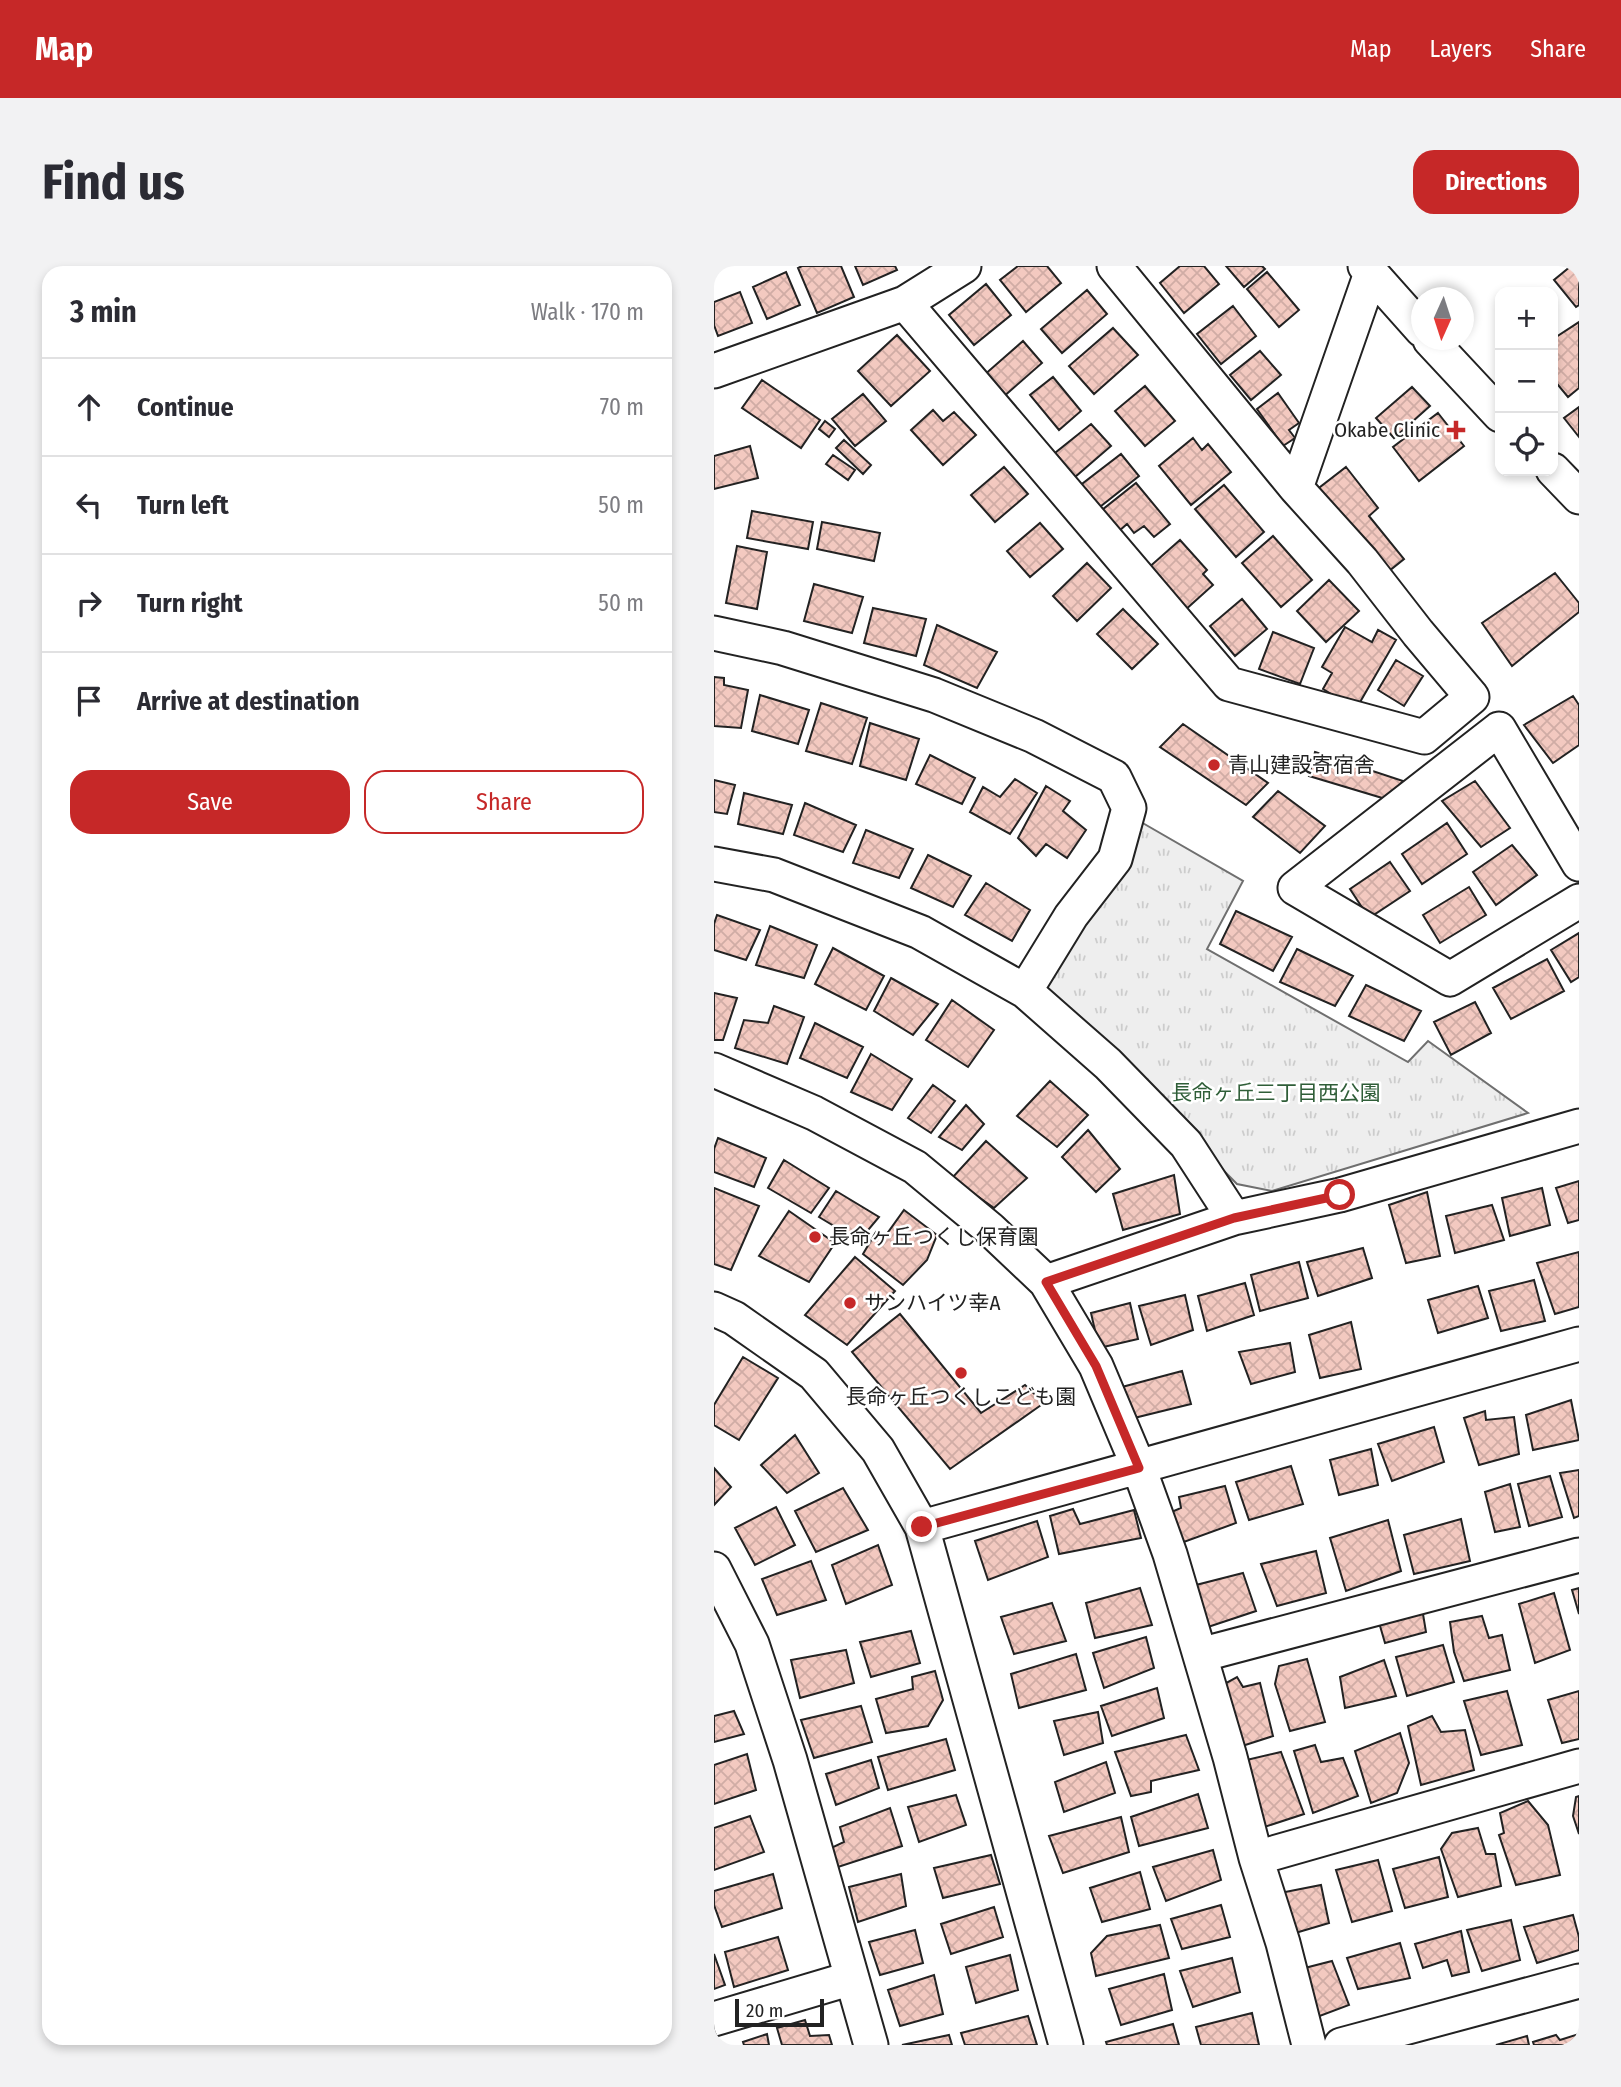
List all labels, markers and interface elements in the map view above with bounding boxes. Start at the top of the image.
text: Map [35,29,93,69]
text: Map [1350,35,1392,63]
text: Layers [1430,35,1492,63]
text: Share [1530,35,1586,63]
button: Directions [1413,150,1579,214]
text: Find us [42,153,185,212]
north arrow [1411,287,1474,350]
map controls [1495,287,1558,476]
button: + [1495,287,1558,350]
text: 3 min [70,294,137,330]
text: Walk · 170 m [531,298,644,326]
button: − [1495,350,1558,413]
icon: ahead [70,388,108,426]
text: Continue [137,392,234,423]
text: 70 m [600,393,644,421]
button: locate [1495,413,1558,476]
place label: Okabe Clinic [1334,417,1440,443]
marker: Okabe Clinic [1446,420,1466,440]
icon: left [70,486,108,524]
text: Turn left [137,490,229,521]
text: 50 m [598,491,644,519]
icon: right [70,584,108,622]
text: Turn right [137,588,243,619]
text: 50 m [598,589,644,617]
icon: arrive [70,682,108,720]
text: Arrive at destination [137,686,360,717]
place label: 青山建設寄宿舎 [1228,752,1375,778]
marker: 青山建設寄宿舎 [1206,757,1222,773]
button: Save [70,770,350,834]
button: Share [364,770,644,834]
park label: 長命ヶ丘三丁目西公園 [1171,1080,1381,1106]
route start [1324,1179,1355,1210]
place label: 長命ヶ丘つくし保育園 [829,1224,1039,1250]
marker: 長命ヶ丘つくし保育園 [807,1229,823,1245]
place label: サンハイツ幸A [864,1290,1001,1316]
marker: サンハイツ幸A [842,1295,858,1311]
marker: 長命ヶ丘つくしこども園 [953,1365,969,1381]
place label: 長命ヶ丘つくしこども園 [846,1384,1077,1410]
route end [906,1511,937,1542]
scale bar [735,1996,824,2028]
text: 20 m [746,1999,783,2022]

